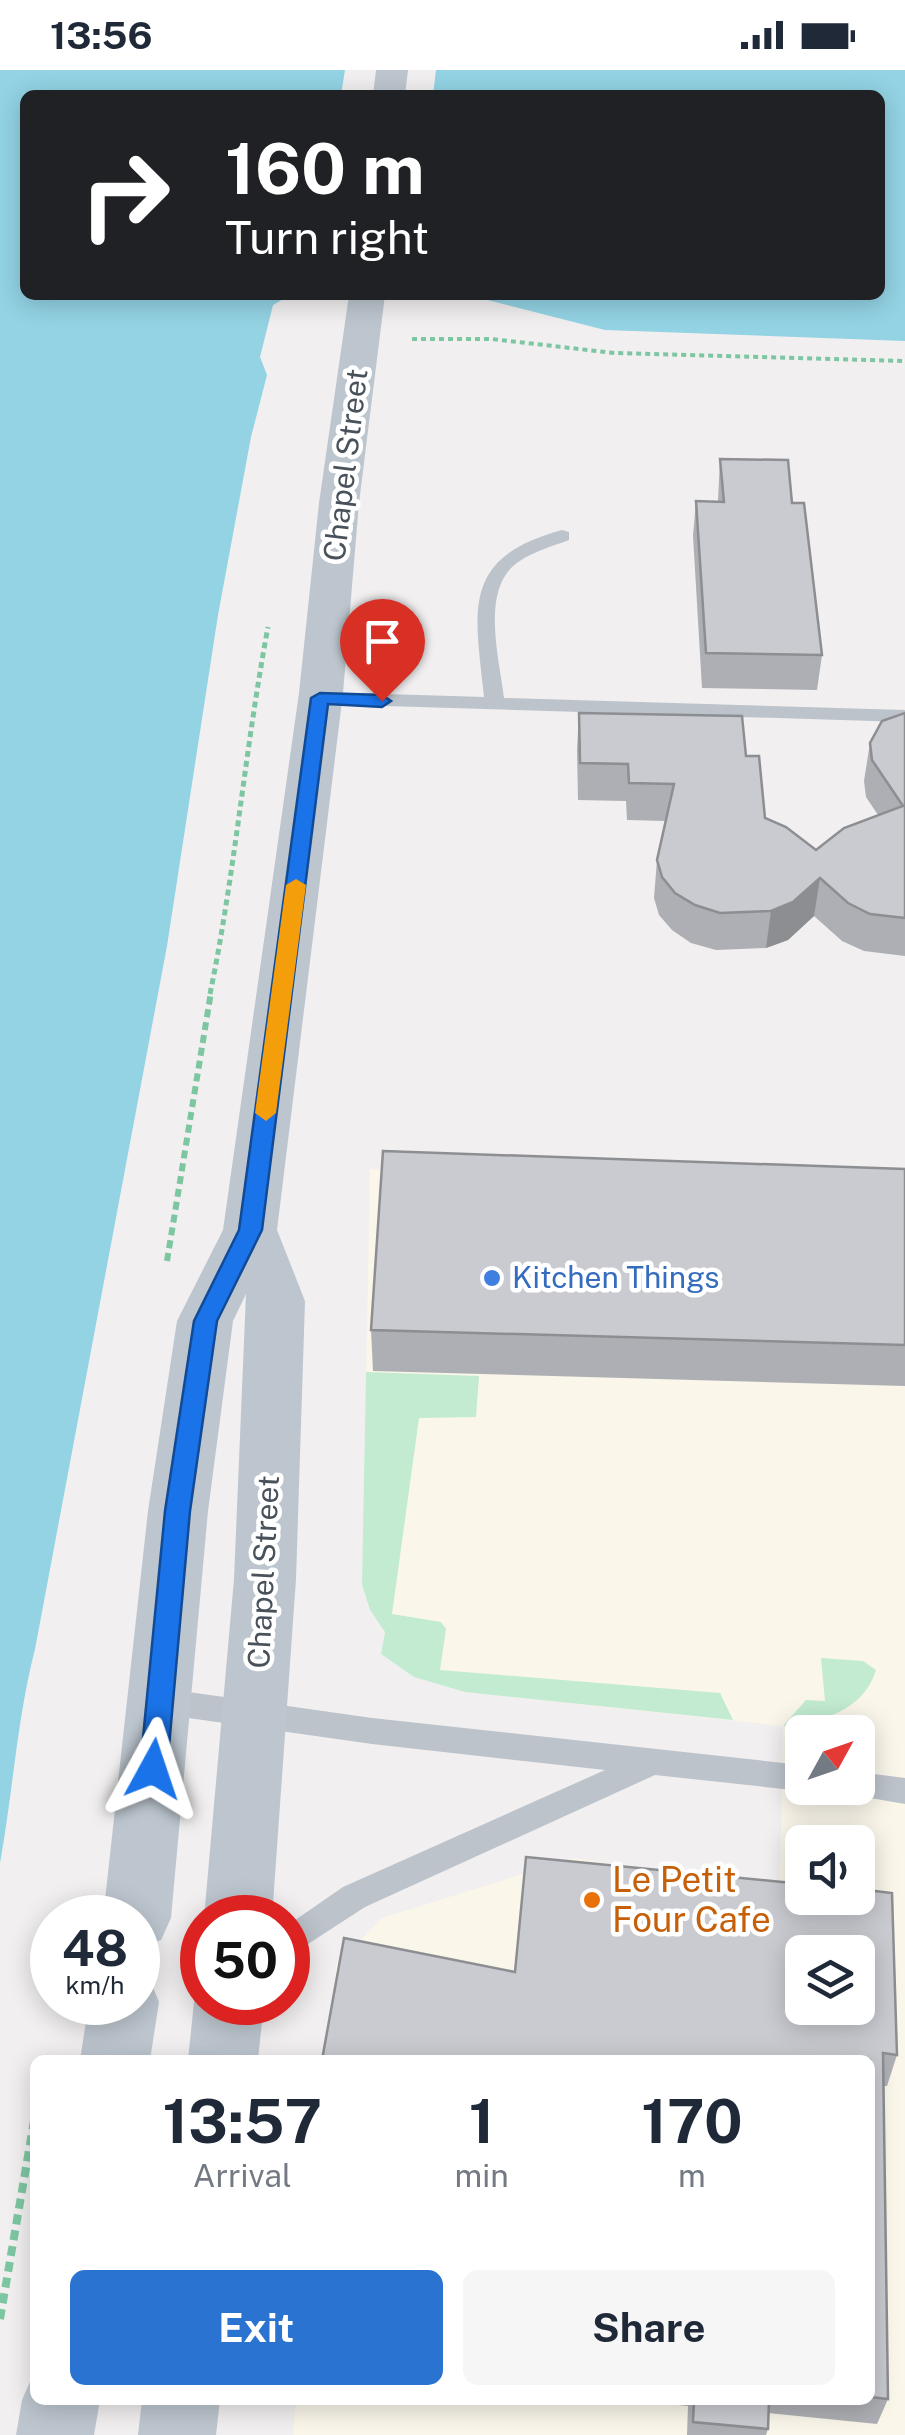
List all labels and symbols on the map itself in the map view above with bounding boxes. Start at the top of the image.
street label: Chapel Street [315,367,375,563]
pin [340,599,425,702]
place label: Kitchen Things [512,1259,720,1295]
marker: Kitchen Things [481,1267,503,1289]
street label: Chapel Street [240,1474,286,1669]
north arrow [785,1715,875,1805]
position arrow [101,1717,205,1821]
place label: Le Petit Four Cafe [612,1859,771,1940]
marker: Le Petit Four Cafe [581,1889,603,1911]
speed limit sign: 50 [180,1895,310,2025]

